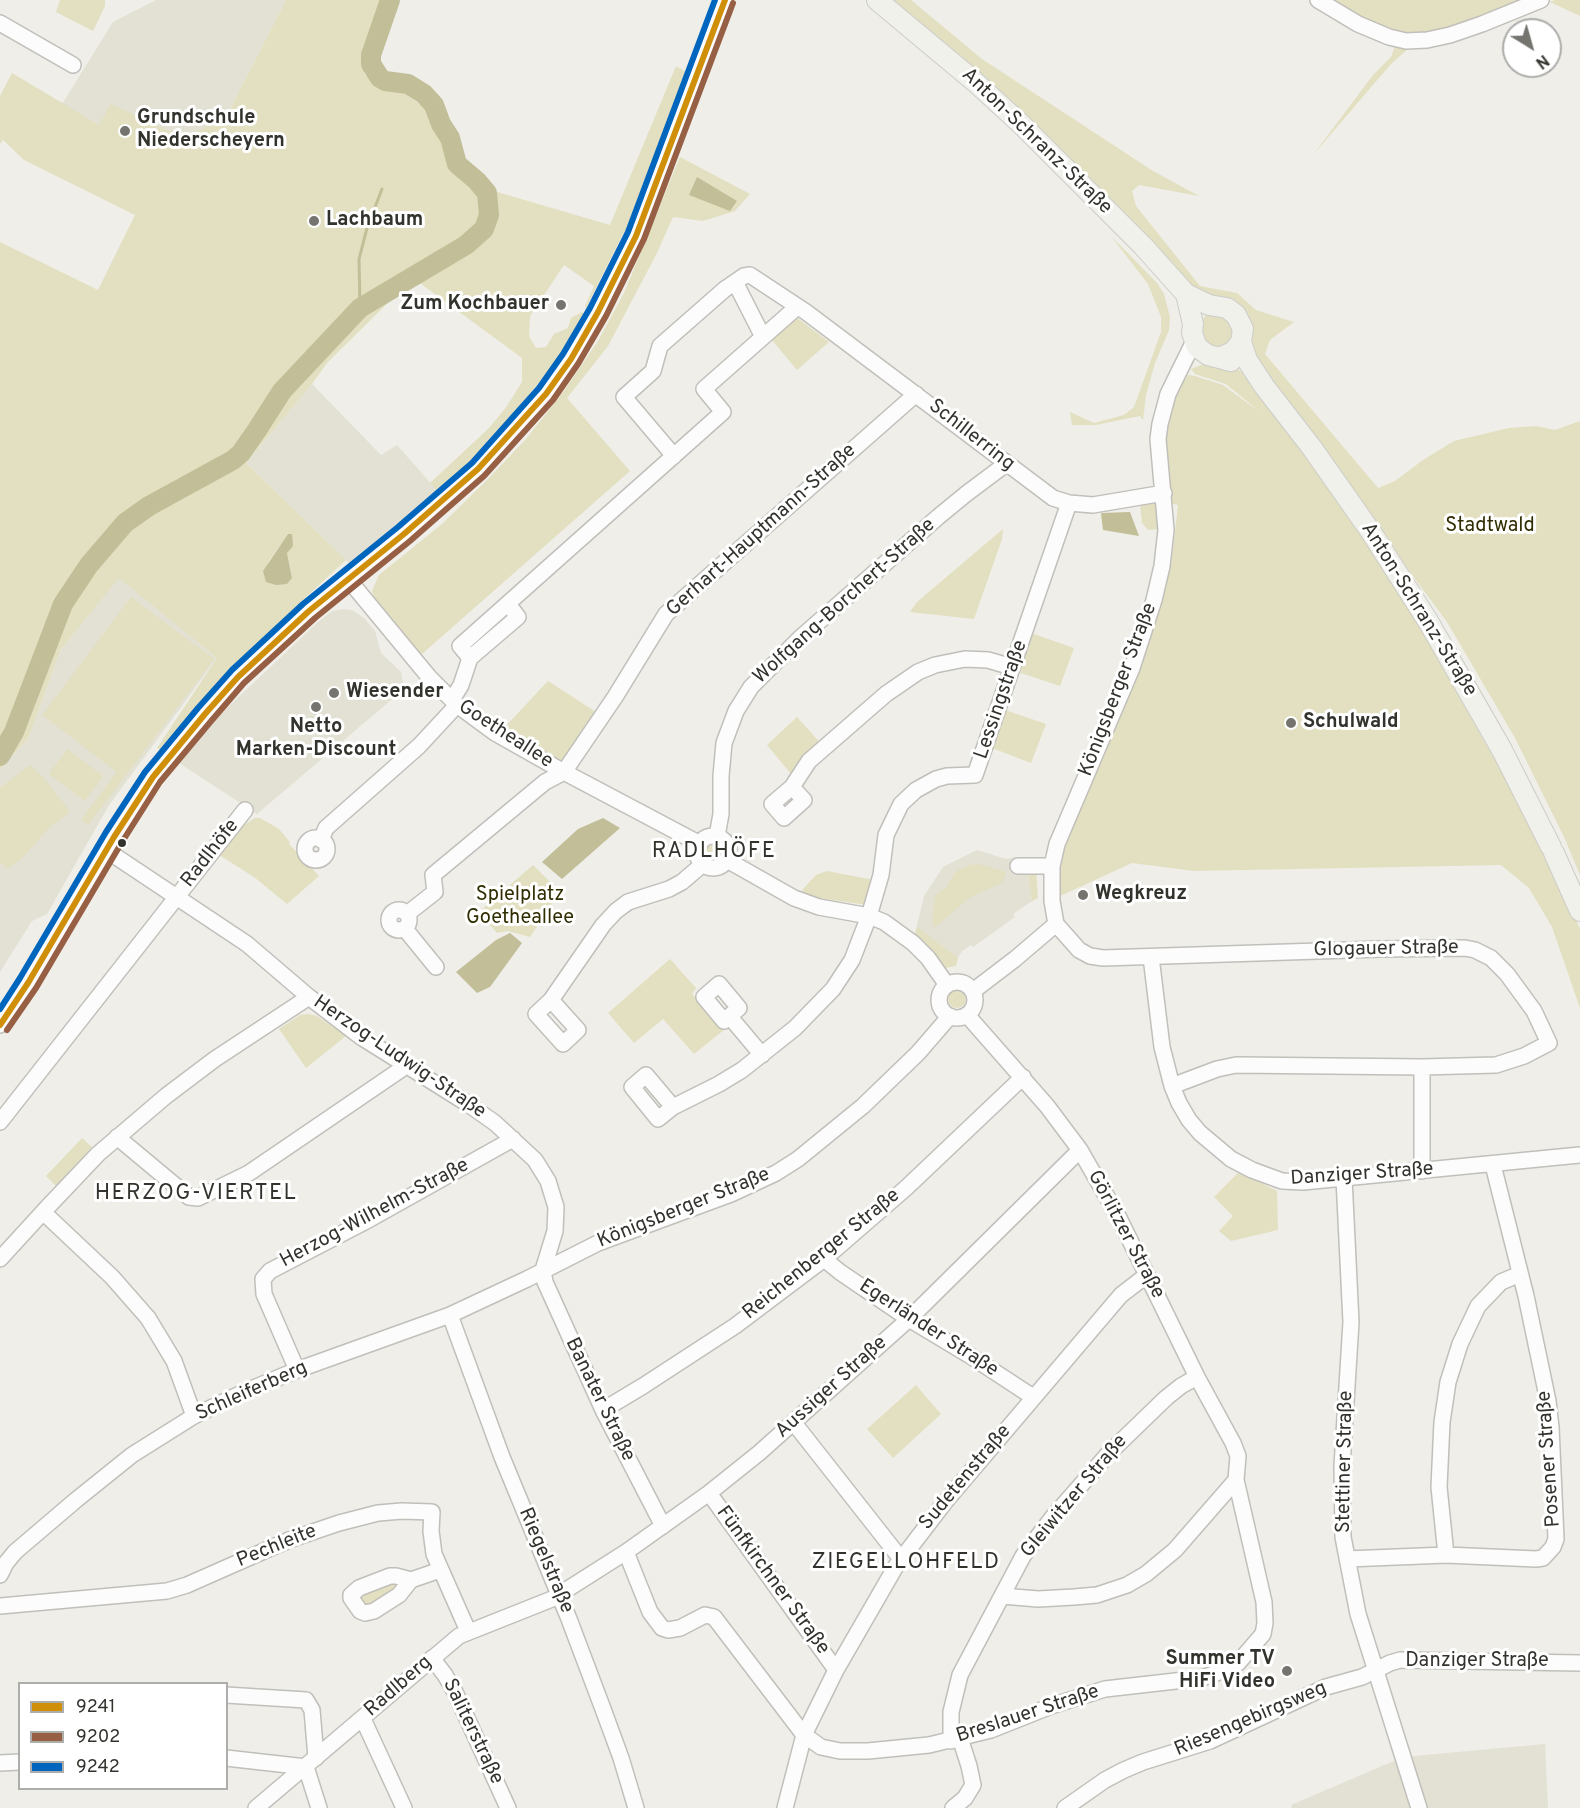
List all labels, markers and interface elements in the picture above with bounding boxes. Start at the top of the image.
north arrow [1502,18,1562,78]
text: N [1531,49,1552,72]
street label: Anton-Schranz-Straße [956,64,1116,220]
place label: Grundschule Niederscheyern [137,107,285,154]
marker: Grundschule Niederscheyern [118,124,132,138]
place label: Lachbaum [326,209,423,233]
marker: Lachbaum [307,214,321,228]
place label: Zum Kochbauer [401,293,549,317]
marker: Zum Kochbauer [554,298,568,312]
street label: Schillerring [923,395,1019,477]
street label: Gerhart-Hauptmann-Straße [662,440,862,622]
street label: Wolfgang-Borchert-Straße [749,514,941,690]
park label: Stadtwald [1445,515,1535,539]
street label: Anton-Schranz-Straße [1355,519,1481,701]
street label: Königsberger Straße [1075,600,1163,780]
street label: Lessingstraße [970,637,1034,763]
place label: Wiesender [346,681,443,705]
marker: Wiesender [327,686,341,700]
street label: Goetheallee [453,696,557,774]
marker: Netto Marken-Discount [309,700,323,714]
place label: Schulwald [1303,711,1398,735]
place label: Netto Marken-Discount [236,716,396,763]
marker: Schulwald [1284,716,1298,730]
street label: Radlhöfe [177,815,245,893]
unlabelled marker [116,837,128,849]
district label: RADLHÖFE [652,840,776,866]
place label: Wegkreuz [1095,883,1187,907]
park label: Spielplatz Goetheallee [466,884,574,931]
marker: Wegkreuz [1076,888,1090,902]
street label: Glogauer Straße [1313,937,1459,963]
street label: Herzog-Ludwig-Straße [308,991,490,1125]
street label: Herzog-Wilhelm-Straße [276,1154,474,1274]
street label: Danziger Straße [1290,1158,1434,1192]
street label: Königsberger Straße [594,1163,774,1255]
street label: Görlitzer Straße [1081,1167,1169,1303]
district label: HERZOG-VIERTEL [95,1182,297,1208]
street label: Reichenberger Straße [739,1184,905,1326]
street label: Egerländer Straße [854,1275,1002,1383]
street label: Aussiger Straße [771,1332,893,1444]
street label: Banater Straße [559,1334,639,1466]
street label: Schleiferberg [192,1357,312,1427]
street label: Posener Straße [1533,1390,1567,1528]
street label: Stettiner Straße [1333,1391,1359,1533]
street label: Sudetenstraße [915,1420,1017,1536]
street label: Gleiwitzer Straße [1017,1431,1133,1563]
street label: Fünfkirchner Straße [710,1502,834,1660]
street label: Riegelstraße [512,1505,578,1617]
street label: Pechleite [233,1520,321,1574]
district label: ZIEGELLOHFELD [811,1551,1001,1577]
place label: Summer TV HiFi Video [1166,1648,1275,1695]
street label: Danziger Straße [1405,1650,1549,1674]
street label: Radlberg [360,1651,438,1723]
marker: Summer TV HiFi Video [1280,1664,1294,1678]
street label: Saliterstraße [436,1675,508,1789]
street label: Riesengebirgsweg [1171,1677,1331,1763]
street label: Breslauer Straße [953,1681,1103,1749]
legend [18,1682,228,1790]
text: 9241 [76,1696,115,1719]
text: 9202 [76,1726,120,1749]
text: 9242 [76,1756,120,1779]

